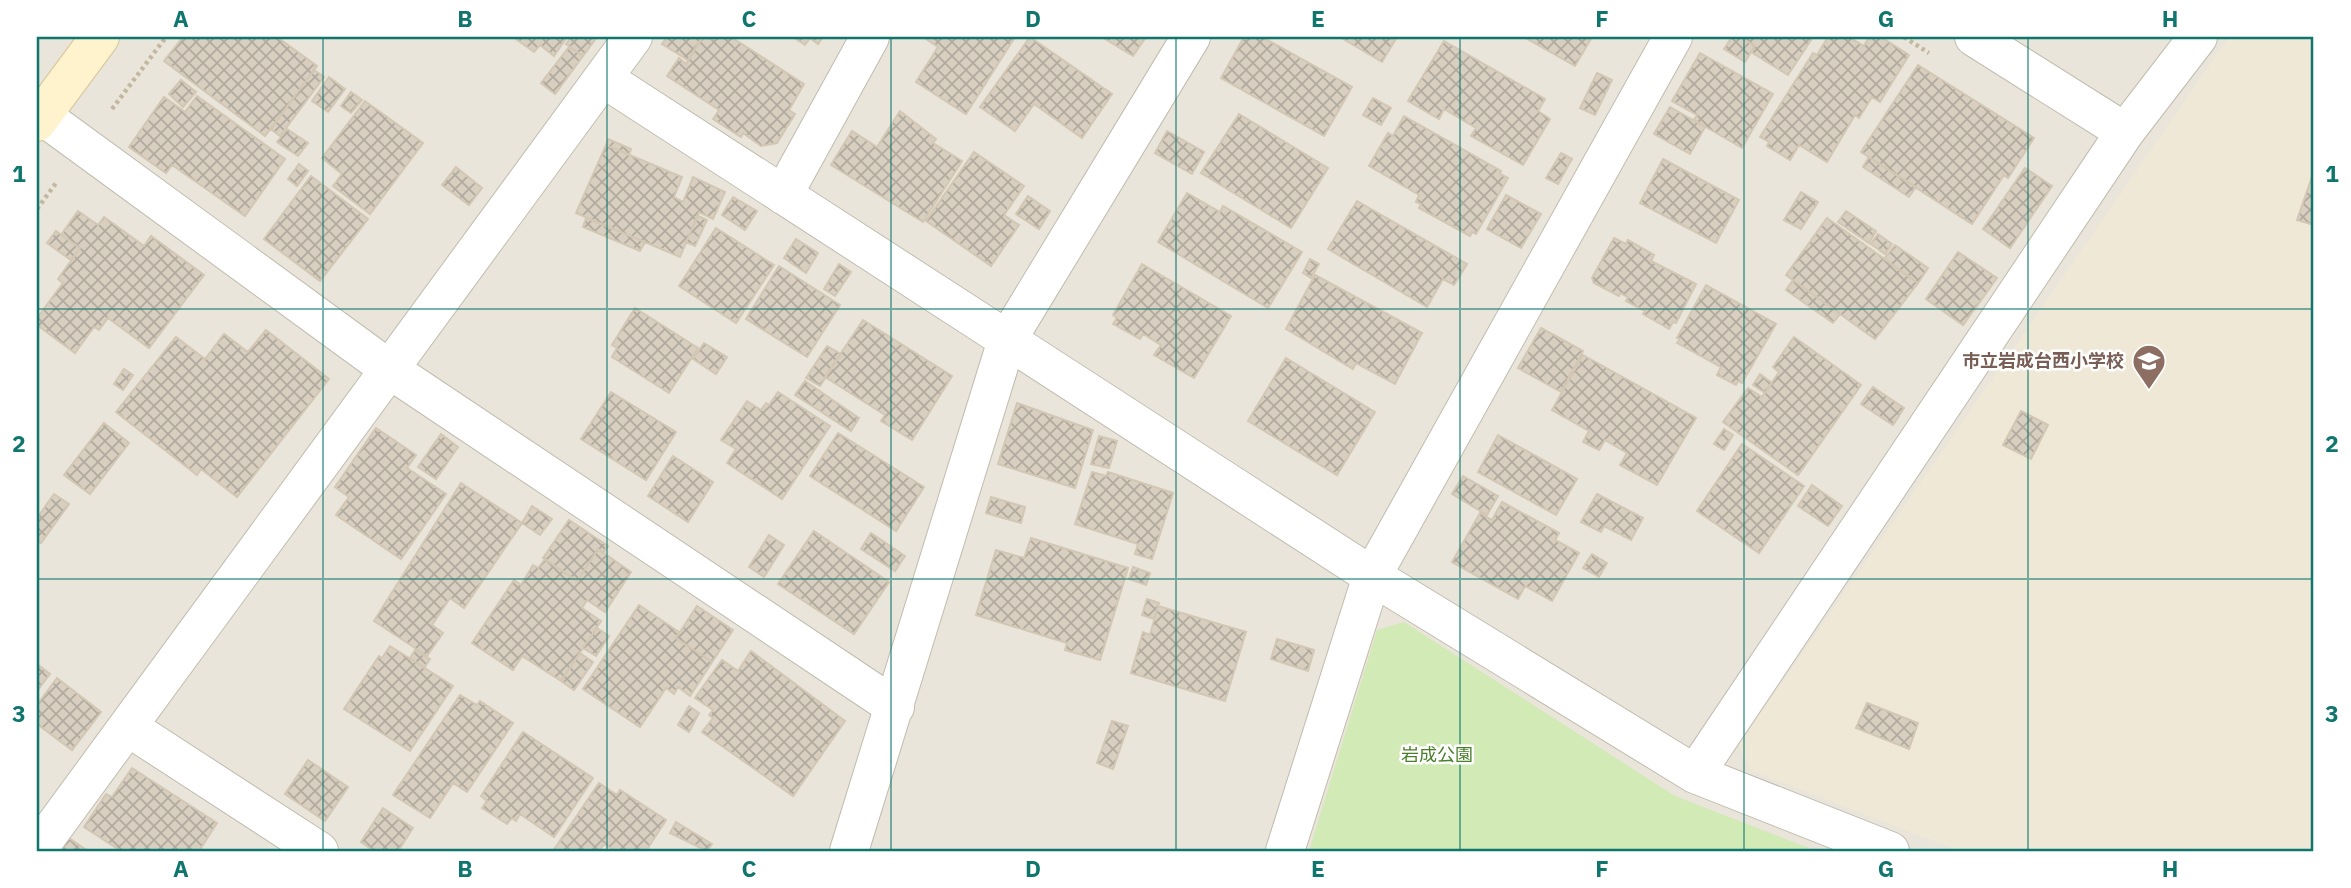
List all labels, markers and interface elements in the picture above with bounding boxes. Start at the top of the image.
text: A [173,3,189,33]
text: B [457,3,473,33]
text: C [742,3,757,33]
text: D [1025,3,1041,33]
text: E [1311,3,1325,33]
text: F [1595,3,1609,33]
text: G [1878,3,1894,33]
text: H [2162,3,2178,33]
text: 1 [12,158,26,188]
text: 1 [2325,158,2339,188]
school or university icon: 市立岩成台西小学校 [2130,342,2168,391]
place label: 市立岩成台西小学校 [1962,349,2124,372]
text: 2 [12,428,26,458]
text: 2 [2325,428,2339,458]
text: 3 [12,698,26,728]
text: 3 [2325,698,2339,728]
park label: 岩成公園 [1401,743,1473,766]
text: A [173,853,189,883]
text: B [457,853,473,883]
text: C [742,853,757,883]
text: D [1025,853,1041,883]
text: E [1311,853,1325,883]
text: F [1595,853,1609,883]
text: G [1878,853,1894,883]
text: H [2162,853,2178,883]

